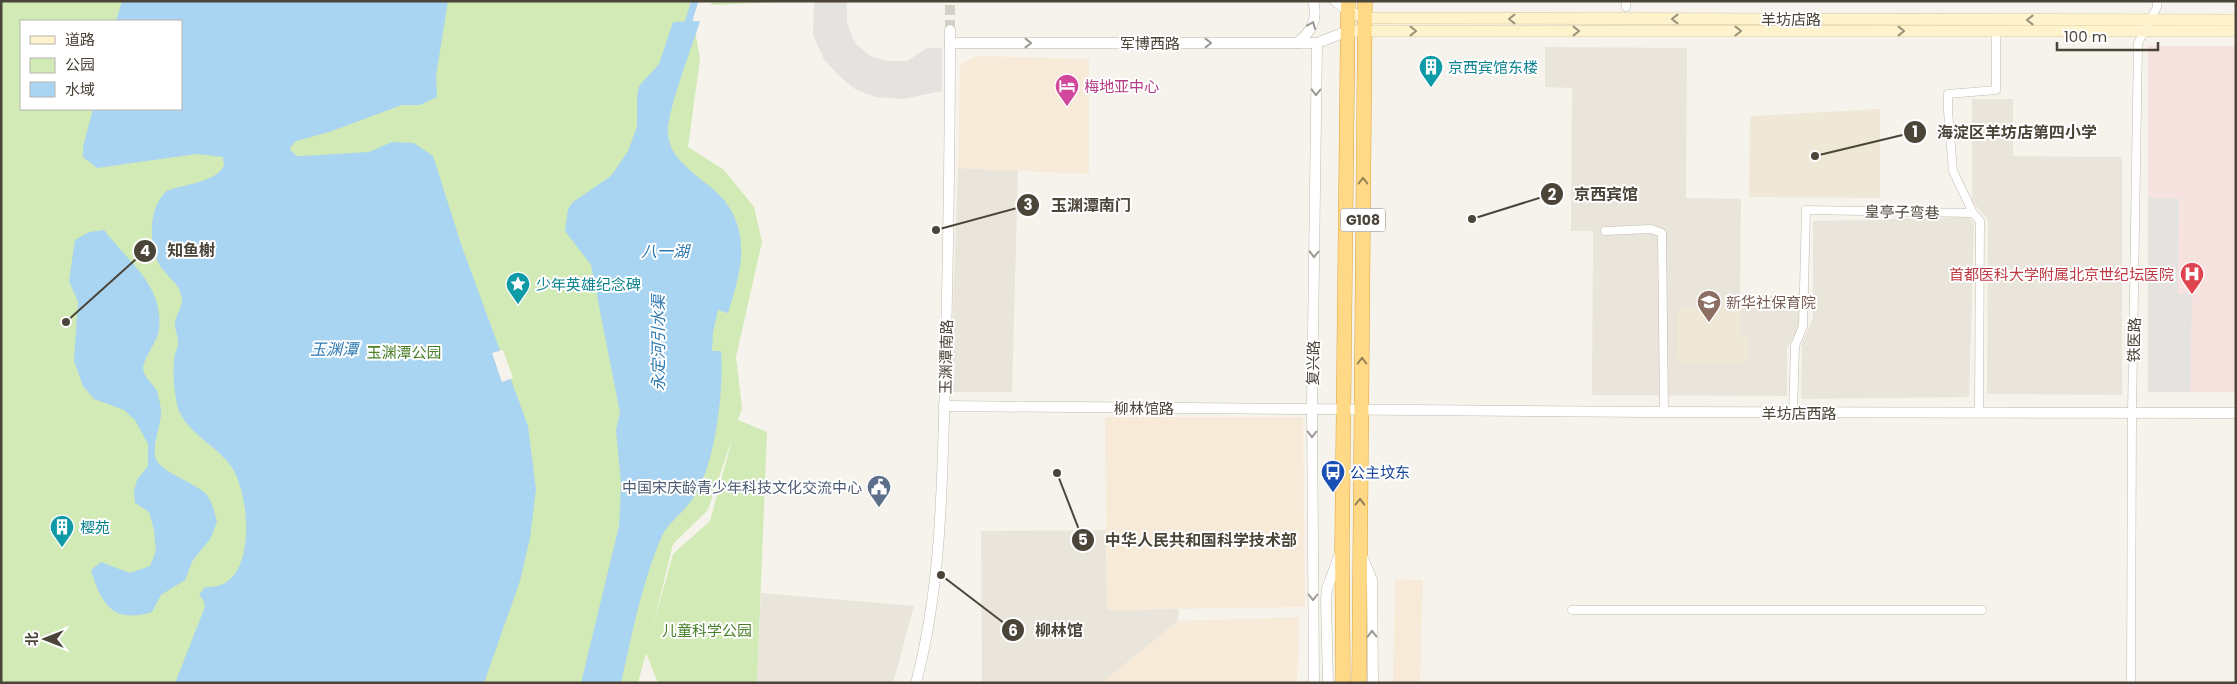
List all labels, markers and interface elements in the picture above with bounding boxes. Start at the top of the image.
street label: 羊坊店路 [1761,9,1821,30]
one-way arrow [1508,14,1516,24]
one-way arrow [1670,14,1678,24]
one-way arrow [2025,15,2033,25]
legend [20,20,182,110]
scale bar [2057,20,2158,52]
one-way arrow [1306,21,1316,29]
one-way arrow [1410,26,1417,36]
one-way arrow [1572,26,1580,36]
one-way arrow [1734,26,1742,36]
one-way arrow [1897,26,1905,36]
text: 100 m [2064,26,2107,47]
text: 道路 [65,29,95,50]
street label: 军博西路 [1120,33,1180,54]
one-way arrow [1025,38,1033,48]
one-way arrow [1205,38,1213,48]
text: 公园 [65,54,95,75]
building icon: 京西宾馆东楼 [1418,54,1444,88]
place label: 京西宾馆东楼 [1448,57,1538,78]
hotel icon: 梅地亚中心 [1054,73,1080,107]
place label: 梅地亚中心 [1084,76,1159,97]
text: 水域 [65,79,95,100]
one-way arrow [1311,88,1321,96]
callout: 海淀区羊坊店第四小学 [1902,117,2107,148]
text: 1 [1912,121,1918,142]
text: 海淀区羊坊店第四小学 [1937,121,2097,144]
one-way arrow [1358,176,1368,184]
callout: 京西宾馆 [1539,179,1648,210]
text: 京西宾馆 [1574,183,1638,206]
text: 2 [1548,184,1557,205]
callout: 玉渊潭南门 [1016,189,1141,220]
text: 3 [1023,194,1033,215]
text: 玉渊潭南门 [1051,194,1131,217]
street label: 皇亭子弯巷 [1864,201,1940,223]
road number: G108 [1340,208,1386,232]
callout: 知鱼榭 [132,235,225,266]
text: 知鱼榭 [167,239,215,262]
text: 4 [140,240,150,261]
water label: 八一湖 [641,240,692,263]
one-way arrow [1309,251,1319,259]
hospital icon: 首都医科大学附属北京世纪坛医院 [2179,261,2205,295]
place label: 首都医科大学附属北京世纪坛医院 [1949,264,2174,285]
place icon: 少年英雄纪念碑 [505,271,531,305]
place label: 少年英雄纪念碑 [536,274,641,295]
school or university icon: 新华社保育院 [1696,289,1722,323]
place label: 新华社保育院 [1726,292,1816,313]
water label: 永定河引水渠 [647,293,670,391]
street label: 铁医路 [2123,317,2145,363]
street label: 玉渊潭南路 [935,319,957,395]
water label: 玉渊潭 [310,338,361,361]
street label: 复兴路 [1302,340,1324,386]
park label: 玉渊潭公园 [366,342,442,363]
one-way arrow [1357,356,1367,364]
street label: 柳林馆路 [1114,398,1174,419]
street label: 羊坊店西路 [1761,403,1837,424]
one-way arrow [1307,431,1317,439]
bus stop icon: 公主坟东 [1320,459,1346,493]
place label: 公主坟东 [1350,462,1410,483]
public building icon: 中国宋庆龄青少年科技文化交流中心 [866,474,892,508]
place label: 中国宋庆龄青少年科技文化交流中心 [622,477,862,498]
one-way arrow [1355,497,1366,505]
building icon: 樱苑 [49,514,75,548]
place label: 樱苑 [80,517,110,538]
callout: 中华人民共和国科学技术部 [1070,525,1307,556]
text: 5 [1078,529,1088,550]
text: 中华人民共和国科学技术部 [1105,529,1297,552]
one-way arrow [1308,594,1318,601]
north arrow [20,614,70,664]
callout: 柳林馆 [1000,615,1093,646]
text: 柳林馆 [1035,619,1083,642]
park label: 儿童科学公园 [662,620,752,641]
text: 6 [1008,620,1018,641]
one-way arrow [1367,630,1378,638]
text: 北 [22,632,42,646]

